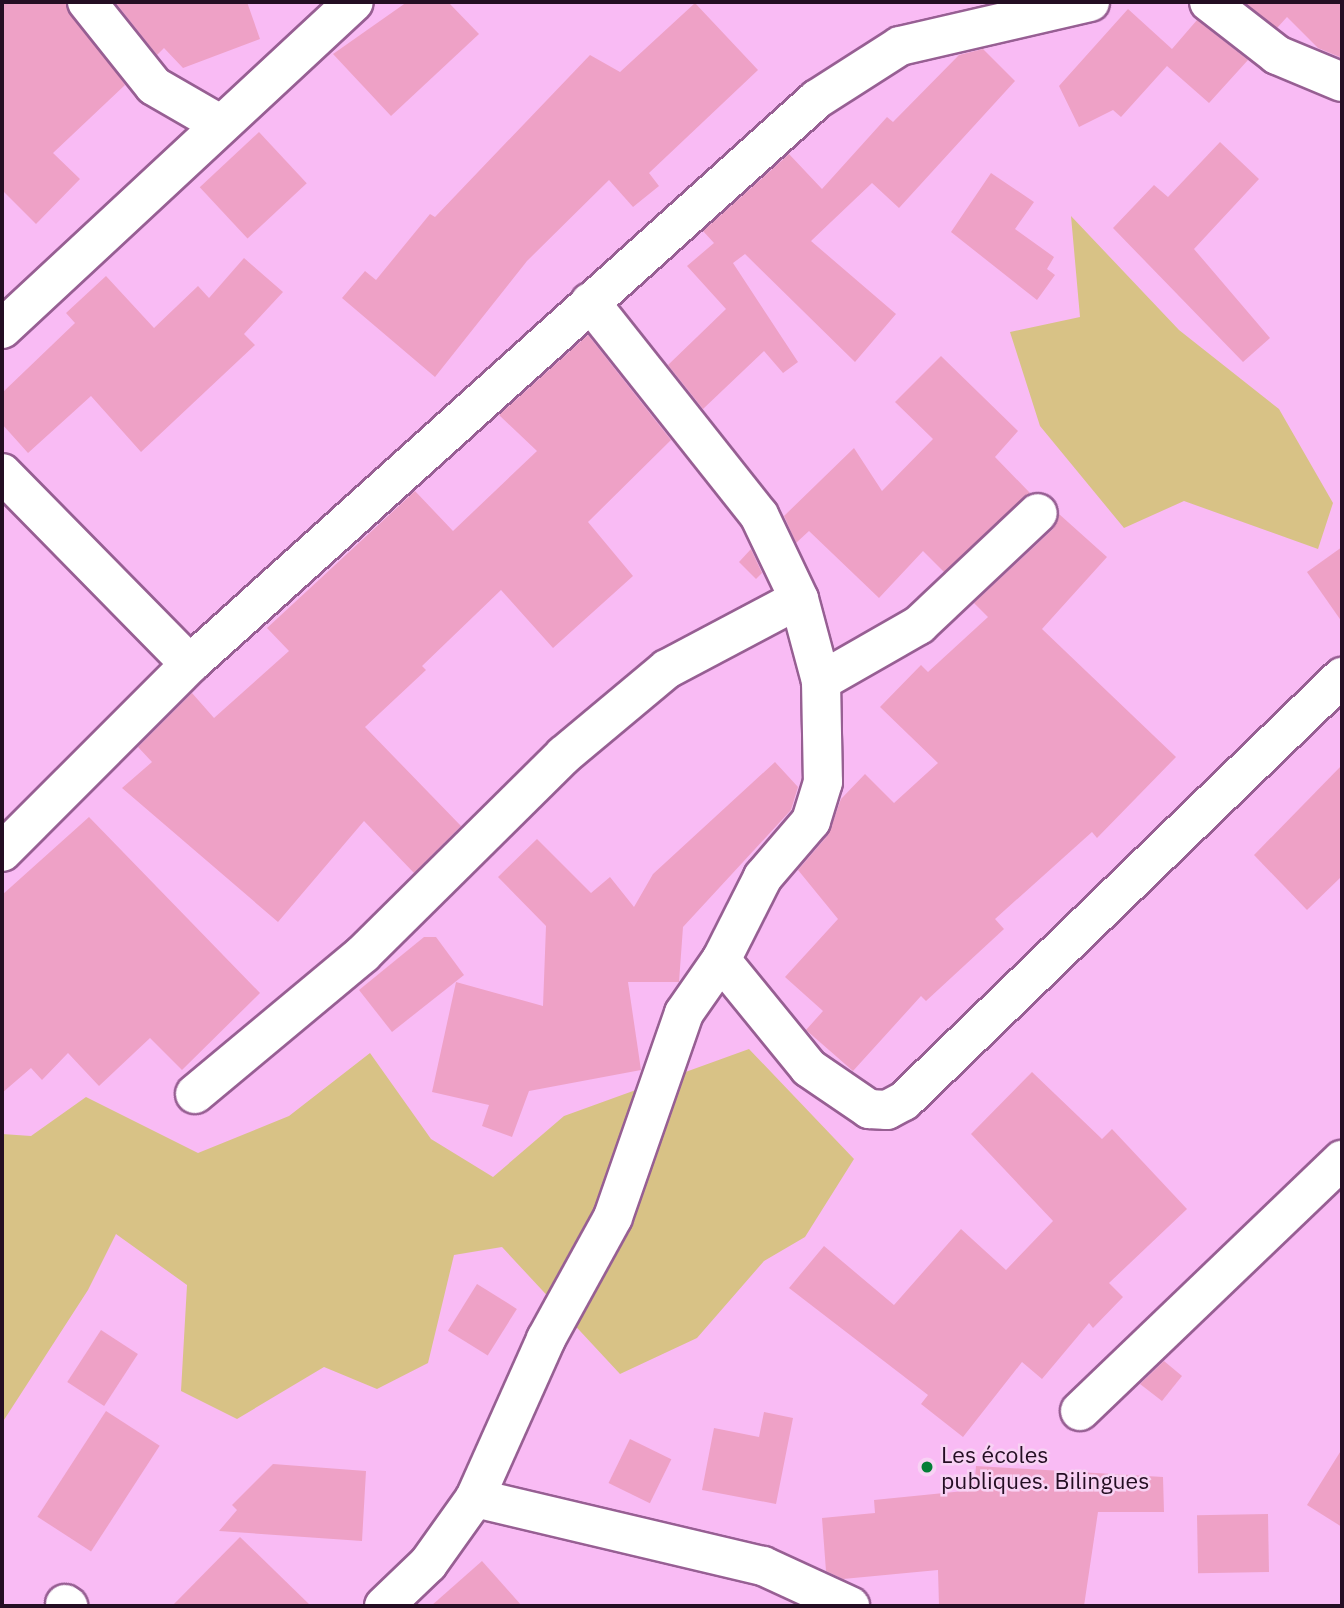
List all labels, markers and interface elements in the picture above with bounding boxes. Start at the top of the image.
place label: Les écoles publiques. Bilingues [941,1440,1149,1494]
marker: Les écoles publiques. Bilingues [919,1459,935,1475]

